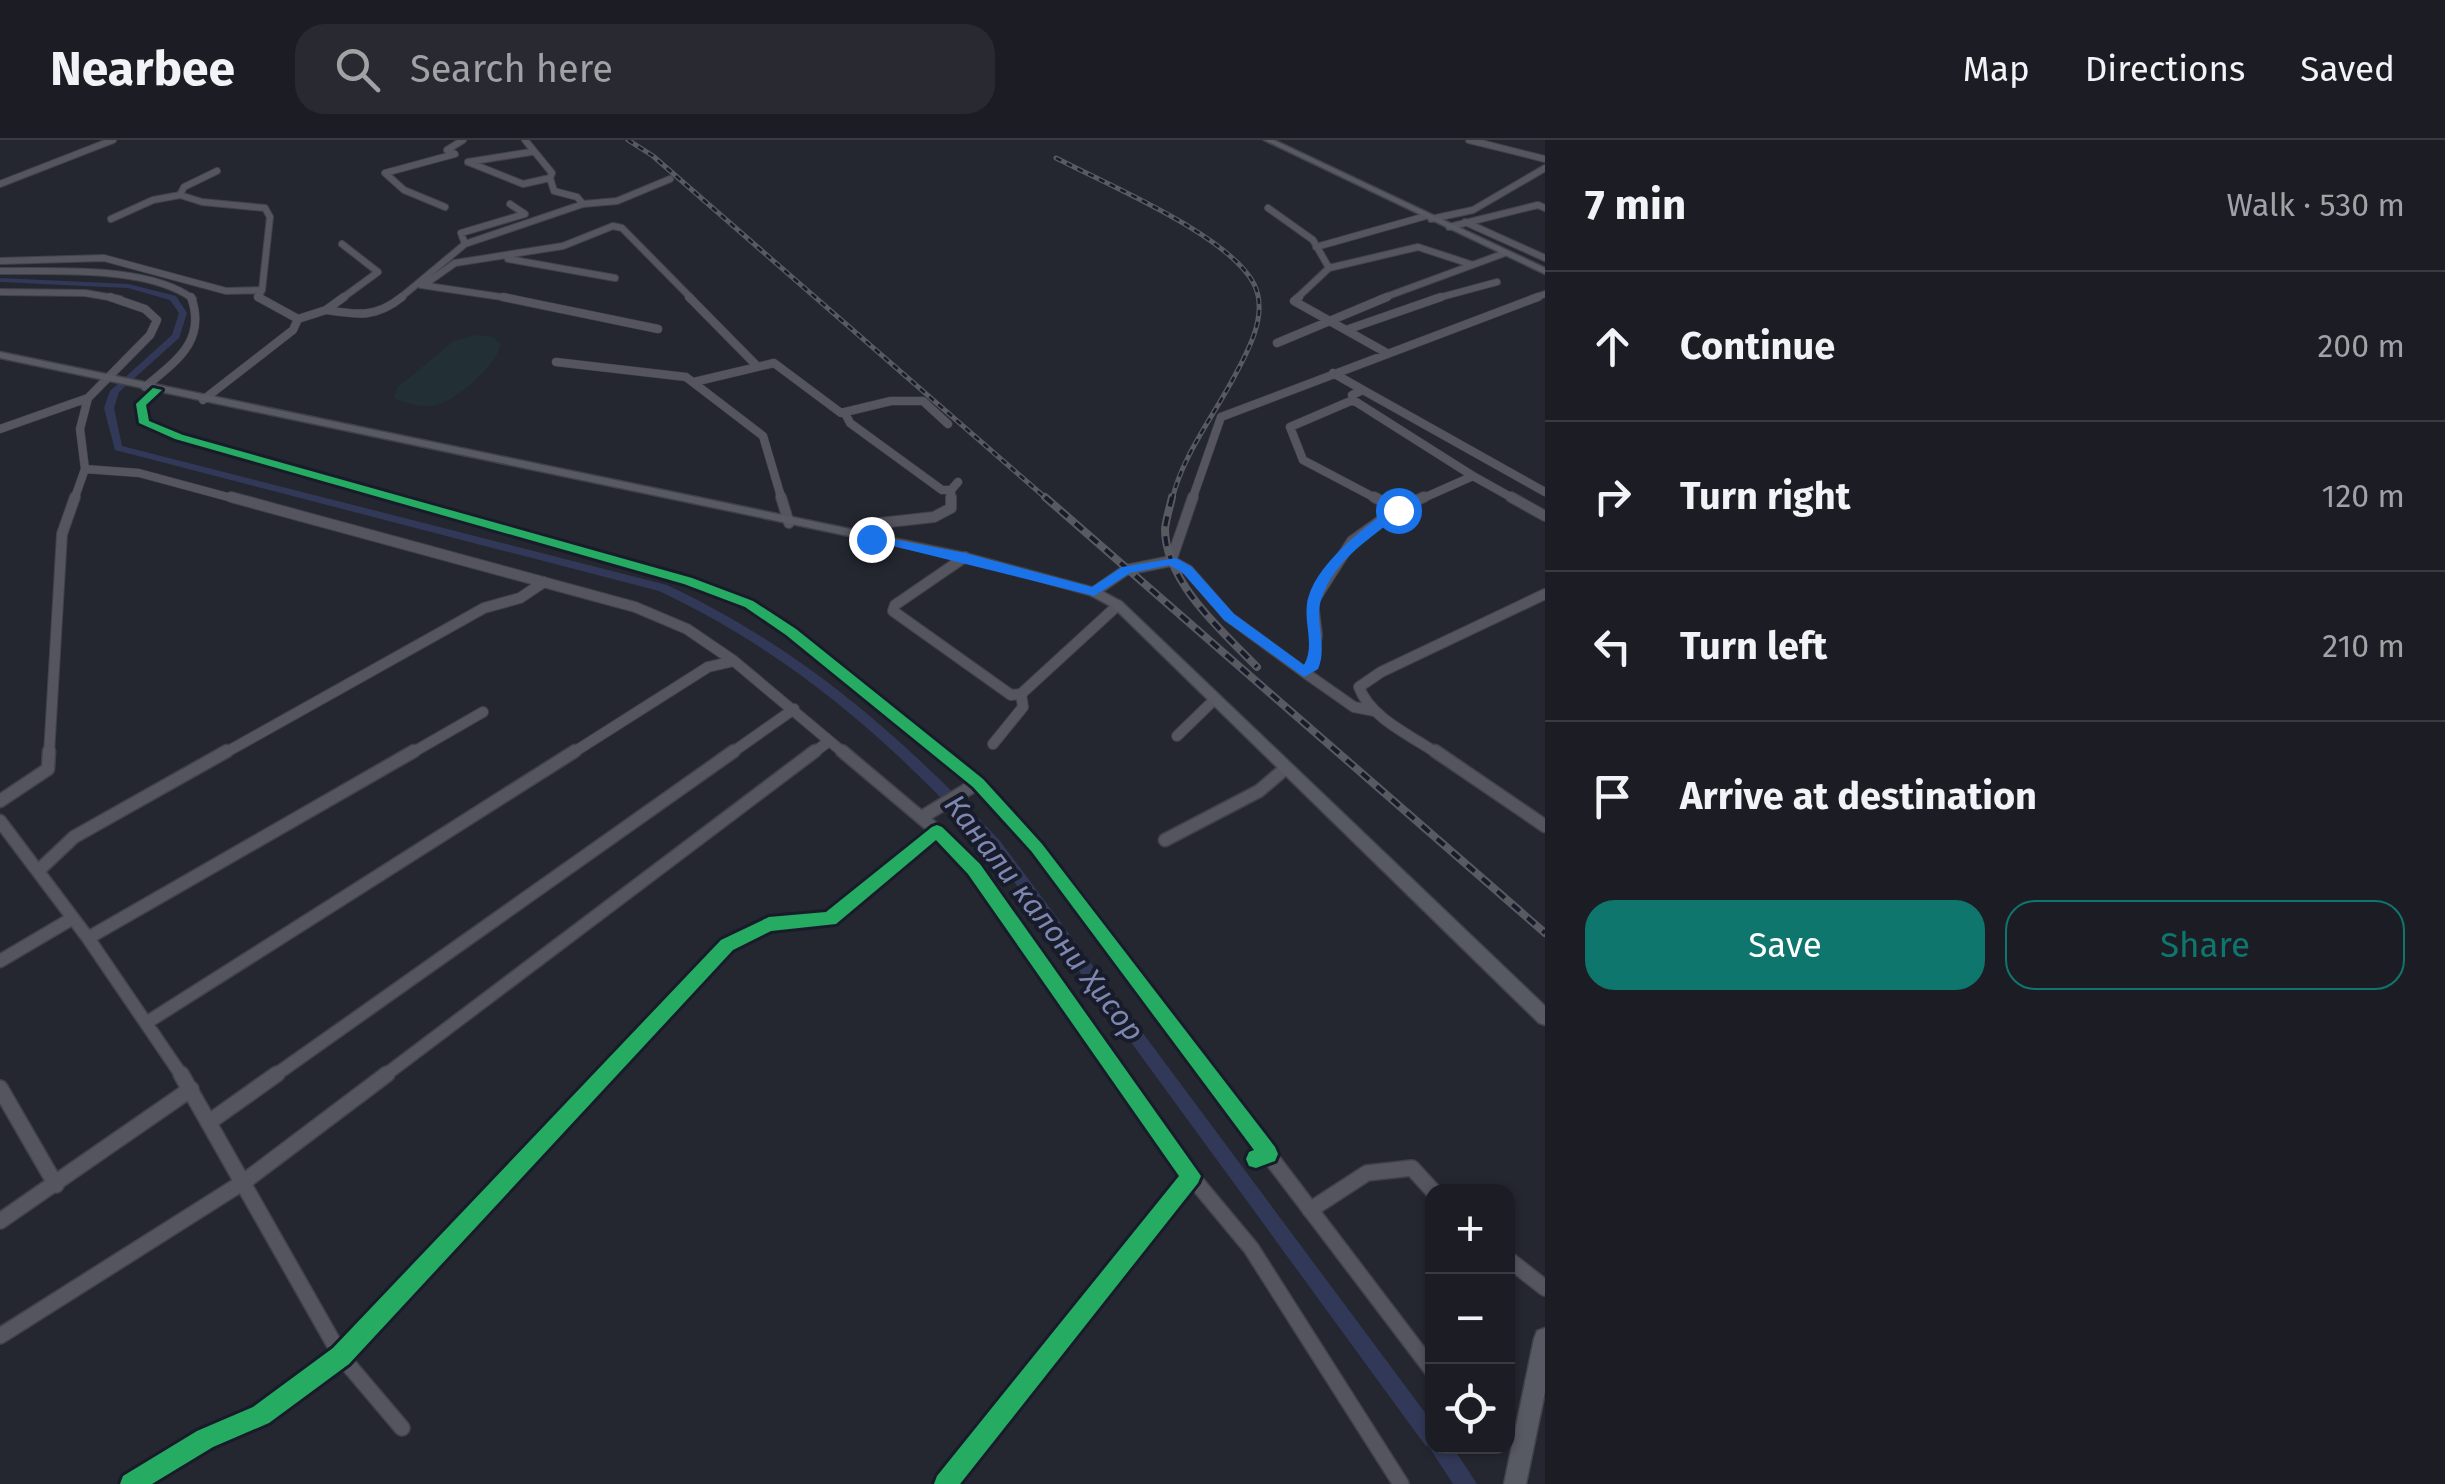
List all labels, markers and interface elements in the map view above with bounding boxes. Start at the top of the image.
search box [295,24,995,114]
text: Nearbee [50,40,235,98]
icon: search [330,42,385,97]
text: Search here [410,46,613,92]
text: Map [1963,48,2030,90]
text: Directions [2085,48,2245,90]
text: Saved [2300,48,2395,90]
text: 7 min [1585,180,1686,230]
text: Walk · 530 m [2227,186,2405,224]
icon: ahead [1585,319,1640,374]
text: Continue [1680,323,1835,369]
text: 200 m [2318,327,2405,365]
icon: right [1585,469,1640,524]
text: Turn right [1680,473,1850,519]
text: 120 m [2322,477,2405,515]
route start [1376,488,1422,534]
route end [849,517,895,563]
icon: left [1585,619,1640,674]
text: Turn left [1680,623,1827,669]
text: 210 m [2322,627,2405,665]
icon: arrive [1585,769,1640,824]
text: Arrive at destination [1680,773,2037,819]
water label: Канали калони Ҳисор [937,788,1151,1048]
button: Save [1585,900,1985,990]
button: Share [2005,900,2405,990]
map controls [1425,1184,1515,1454]
button: + [1425,1184,1515,1274]
button: − [1425,1274,1515,1364]
button: locate [1425,1364,1515,1454]

